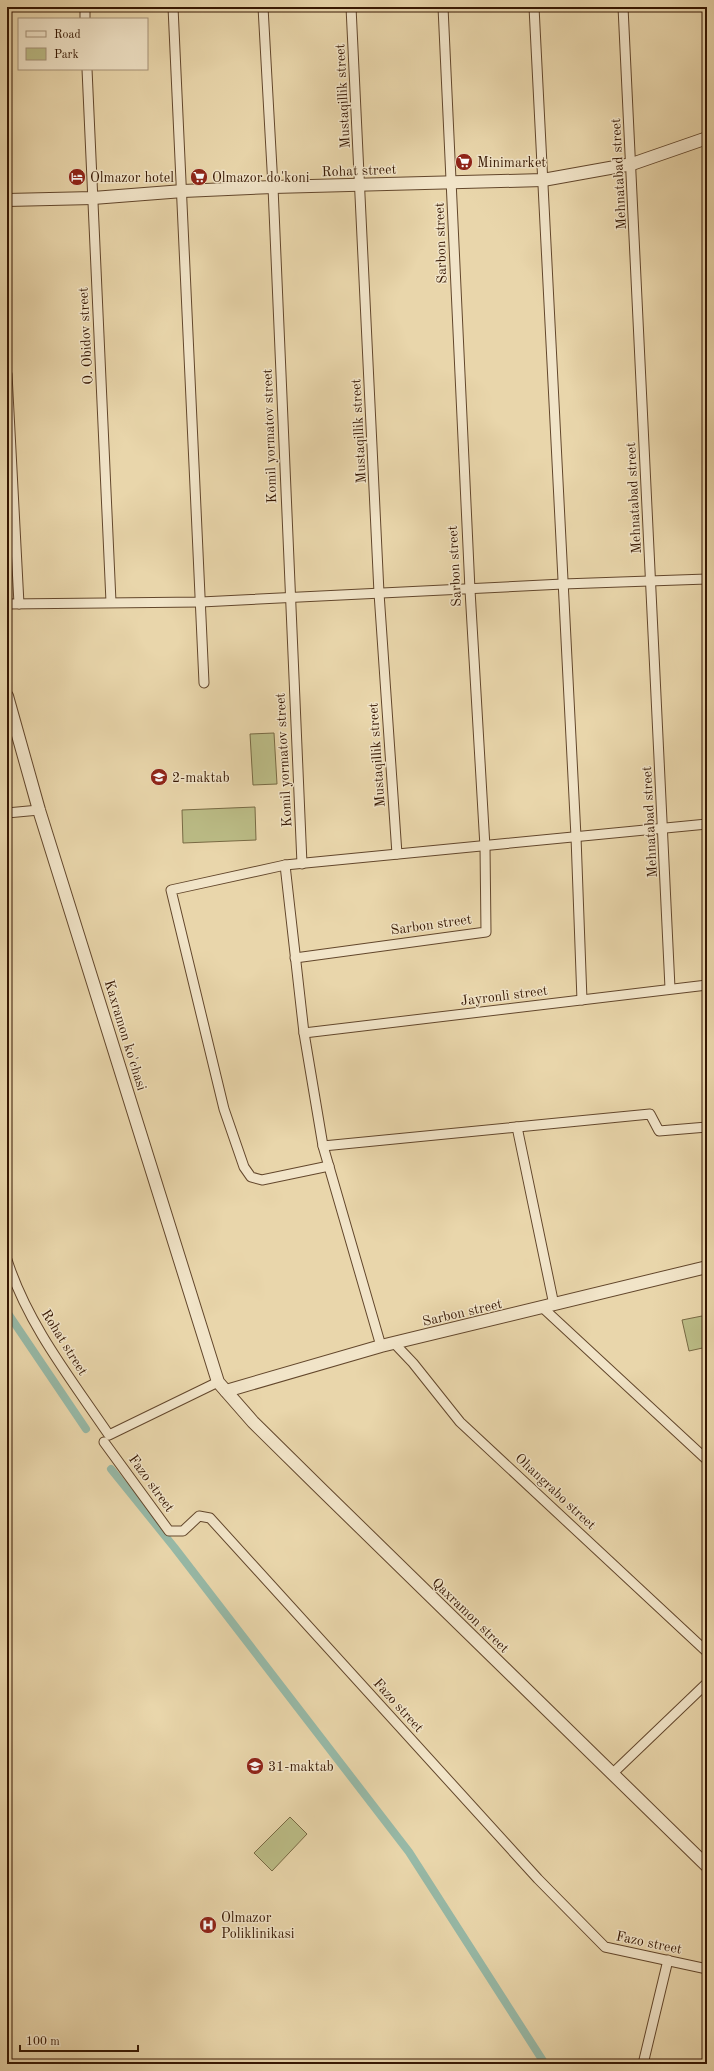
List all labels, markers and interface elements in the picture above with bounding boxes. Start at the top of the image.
legend [18,18,148,70]
text: Road [54,29,81,41]
street label: Mustaqillik street [333,43,353,149]
text: Park [54,49,79,61]
street label: Mehnatаbаd street [609,118,629,230]
supermarket icon: Minimarket [454,152,474,172]
place label: Minimarket [477,156,546,170]
street label: Rohat street [321,163,397,179]
hotel icon: Olmazor hotel [67,167,87,187]
supermarket icon: Olmazor do'koni [189,167,209,187]
place label: Olmazor hotel [90,171,174,185]
place label: Olmazor do'koni [212,171,310,185]
street label: Sarbon street [433,202,449,284]
street label: O. Obidov street [76,287,96,385]
street label: Komil yormatov street [261,368,279,504]
street label: Mustaqillik street [349,378,369,484]
street label: Mehnatаbаd street [624,442,644,554]
street label: Sarbon street [446,525,464,607]
street label: Komil yormatov street [273,692,295,828]
street label: Mustaqillik street [366,702,388,808]
street label: Mehnatаbаd street [640,766,660,878]
school or university icon: 2-maktab [149,767,169,787]
place label: 2-maktab [172,771,230,785]
street label: Sarbon street [390,912,473,938]
street label: Kaxramon ko'chasi [102,978,149,1093]
street label: Jayronli street [460,984,549,1008]
street label: Sarbon street [421,1297,504,1329]
street label: Rohat street [38,1307,90,1378]
street label: Ohangrabo street [512,1451,598,1533]
street label: Fazo street [126,1452,177,1515]
street label: Qaxramon street [429,1576,511,1656]
street label: Fazo street [371,1676,426,1735]
school or university icon: 31-maktab [245,1756,265,1776]
place label: 31-maktab [268,1760,334,1774]
place label: Olmazor Poliklinikasi [221,1911,295,1941]
hospital icon: Olmazor Poliklinikasi [198,1915,218,1935]
street label: Fazo street [615,1929,683,1957]
scale bar [20,2027,138,2053]
text: 100 m [26,2036,60,2048]

